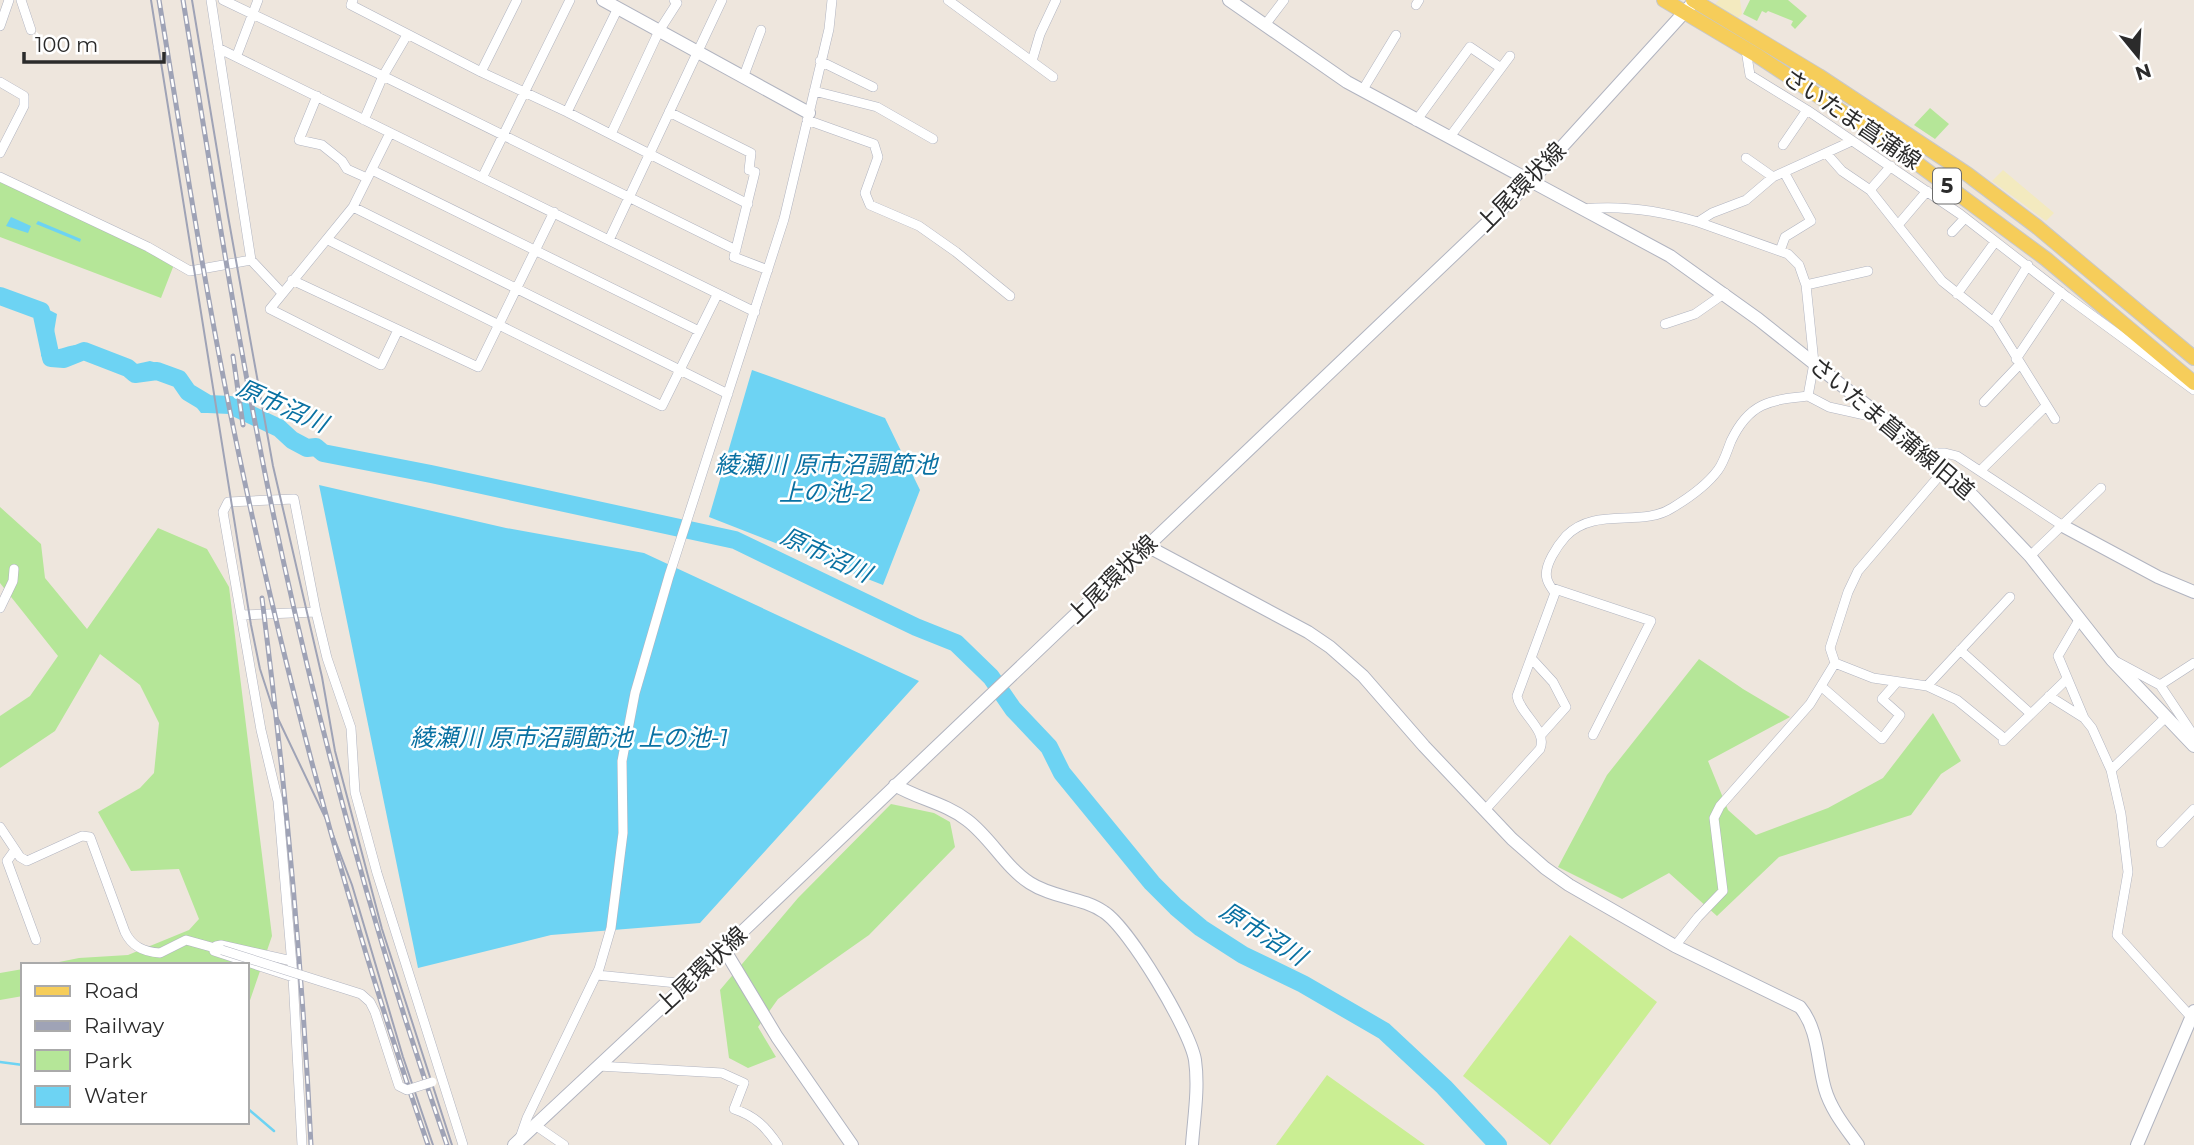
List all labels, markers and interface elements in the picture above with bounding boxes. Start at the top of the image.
scale bar [24,21,164,65]
north arrow [2103,21,2173,91]
text: 100 m [35,32,98,57]
text: N [2132,58,2154,85]
street label: さいたま菖蒲線 [1778,63,1926,175]
street label: 上尾環状線 [1470,136,1572,238]
road number: 5 [1933,168,1961,204]
street label: さいたま菖蒲線旧道 [1804,351,1980,505]
water label: 原市沼川 [232,373,335,440]
water label: 綾瀬川 原市沼調節池 上の池-2 [715,450,939,507]
water label: 原市沼川 [777,521,879,589]
street label: 上尾環状線 [1061,529,1163,629]
water label: 綾瀬川 原市沼調節池 上の池-1 [410,723,728,752]
water label: 原市沼川 [1215,896,1314,973]
street label: 上尾環状線 [649,921,753,1019]
legend [21,963,248,1124]
text: Road [84,978,139,1003]
text: Railway [84,1013,165,1038]
text: Park [84,1048,132,1073]
text: Water [84,1083,148,1108]

